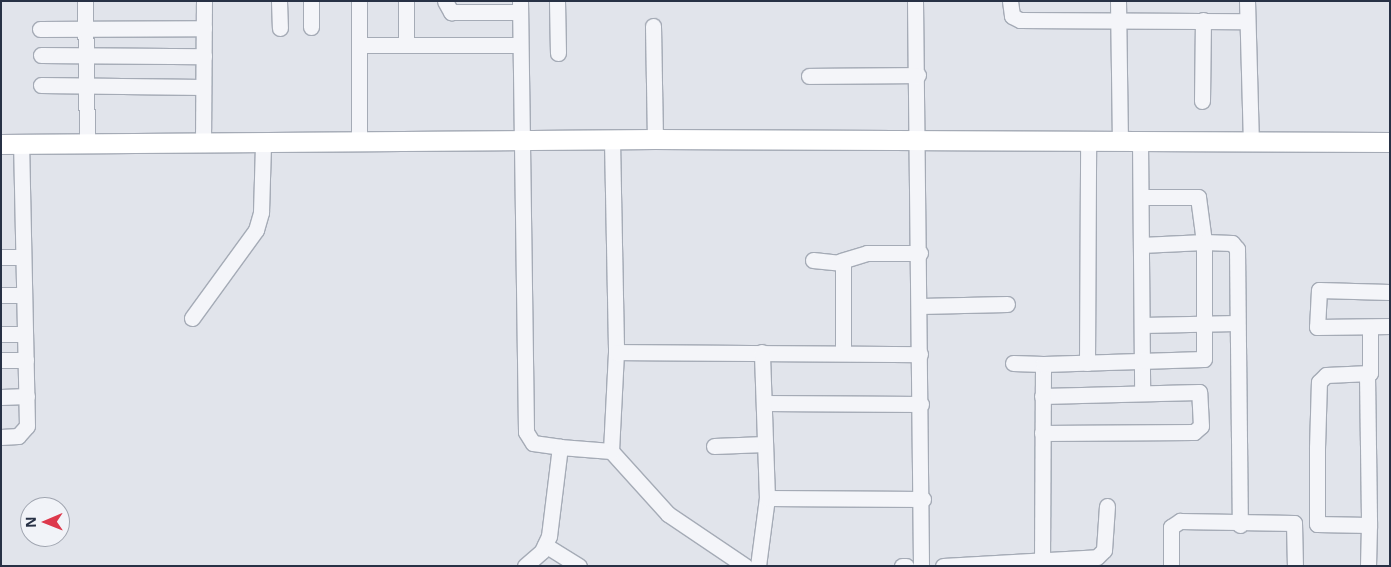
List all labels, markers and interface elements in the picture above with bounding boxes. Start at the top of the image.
north arrow [20,497,70,547]
text: N [21,516,40,528]

